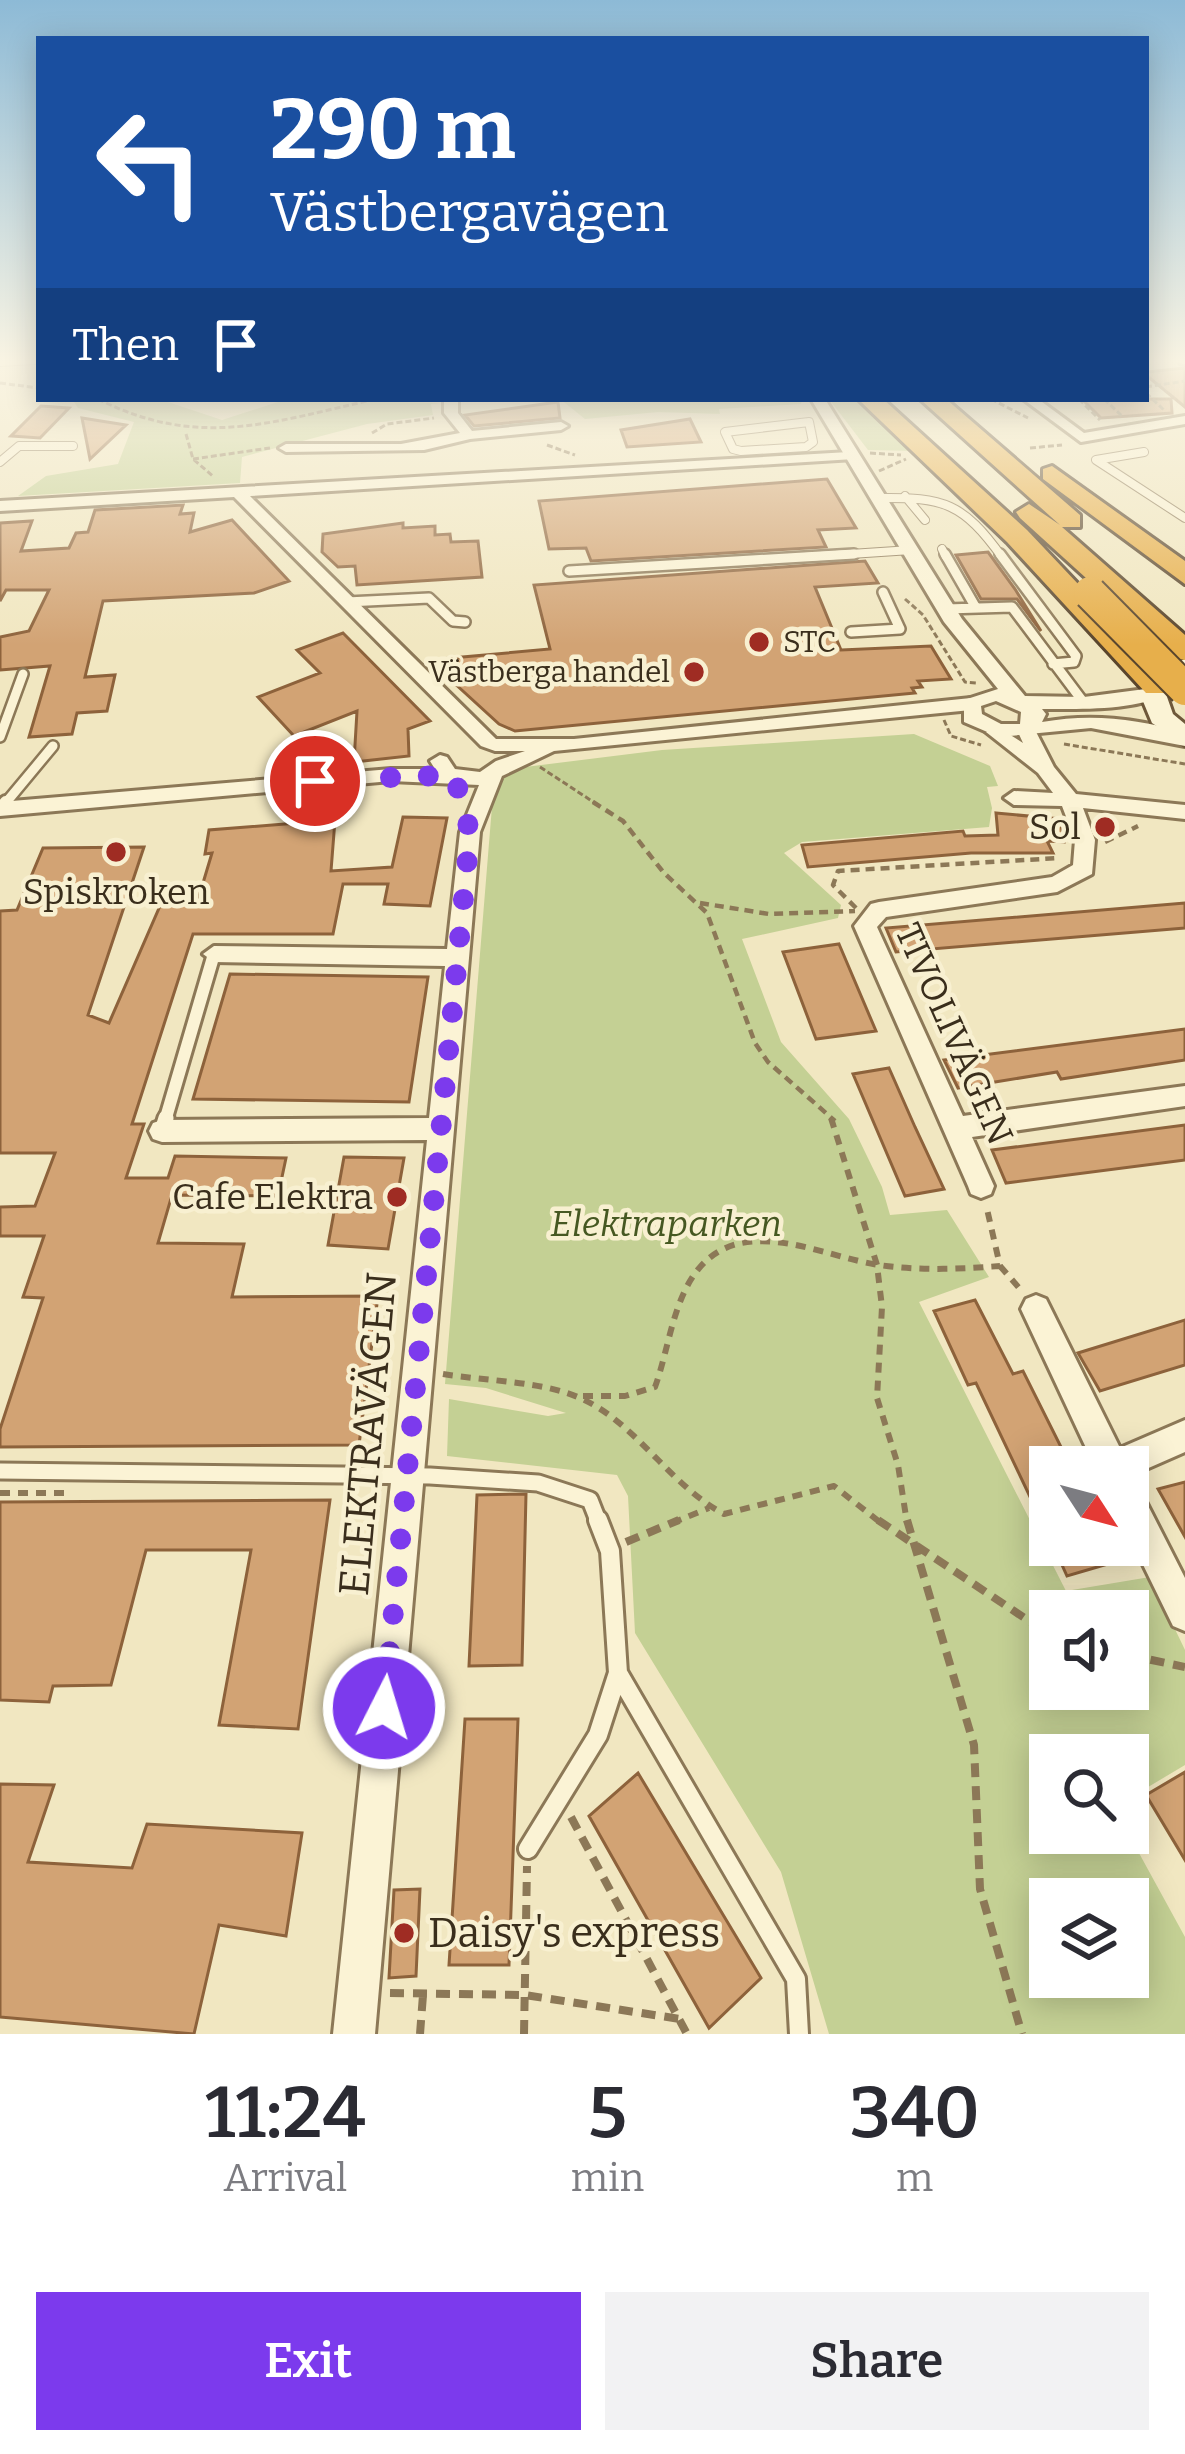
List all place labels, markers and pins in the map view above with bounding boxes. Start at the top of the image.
place label: STC [783,624,836,660]
marker: STC [746,629,772,655]
place label: Västberga handel [428,654,670,690]
marker: Västberga handel [681,659,707,685]
pin [264,730,366,832]
place label: Sol [1029,805,1081,849]
marker: Sol [1092,814,1118,840]
marker: Spiskroken [103,839,129,865]
place label: Spiskroken [22,870,210,914]
place label: Cafe Elektra [172,1175,373,1219]
marker: Cafe Elektra [384,1184,410,1210]
place label: Daisy's express [428,1908,720,1958]
marker: Daisy's express [391,1920,417,1946]

